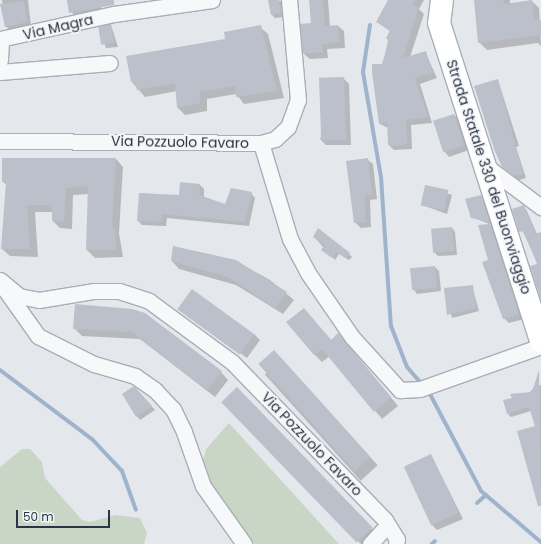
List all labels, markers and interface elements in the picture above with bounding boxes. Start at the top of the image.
street label: Via Magra [21,11,95,43]
street label: Strada Statale 330 del Buonviaggio [443,58,535,296]
street label: Via Pozzuolo Favaro [111,132,249,152]
street label: Via Pozzuolo Favaro [258,389,366,499]
scale bar [18,502,112,528]
text: 50 m [23,508,54,525]

